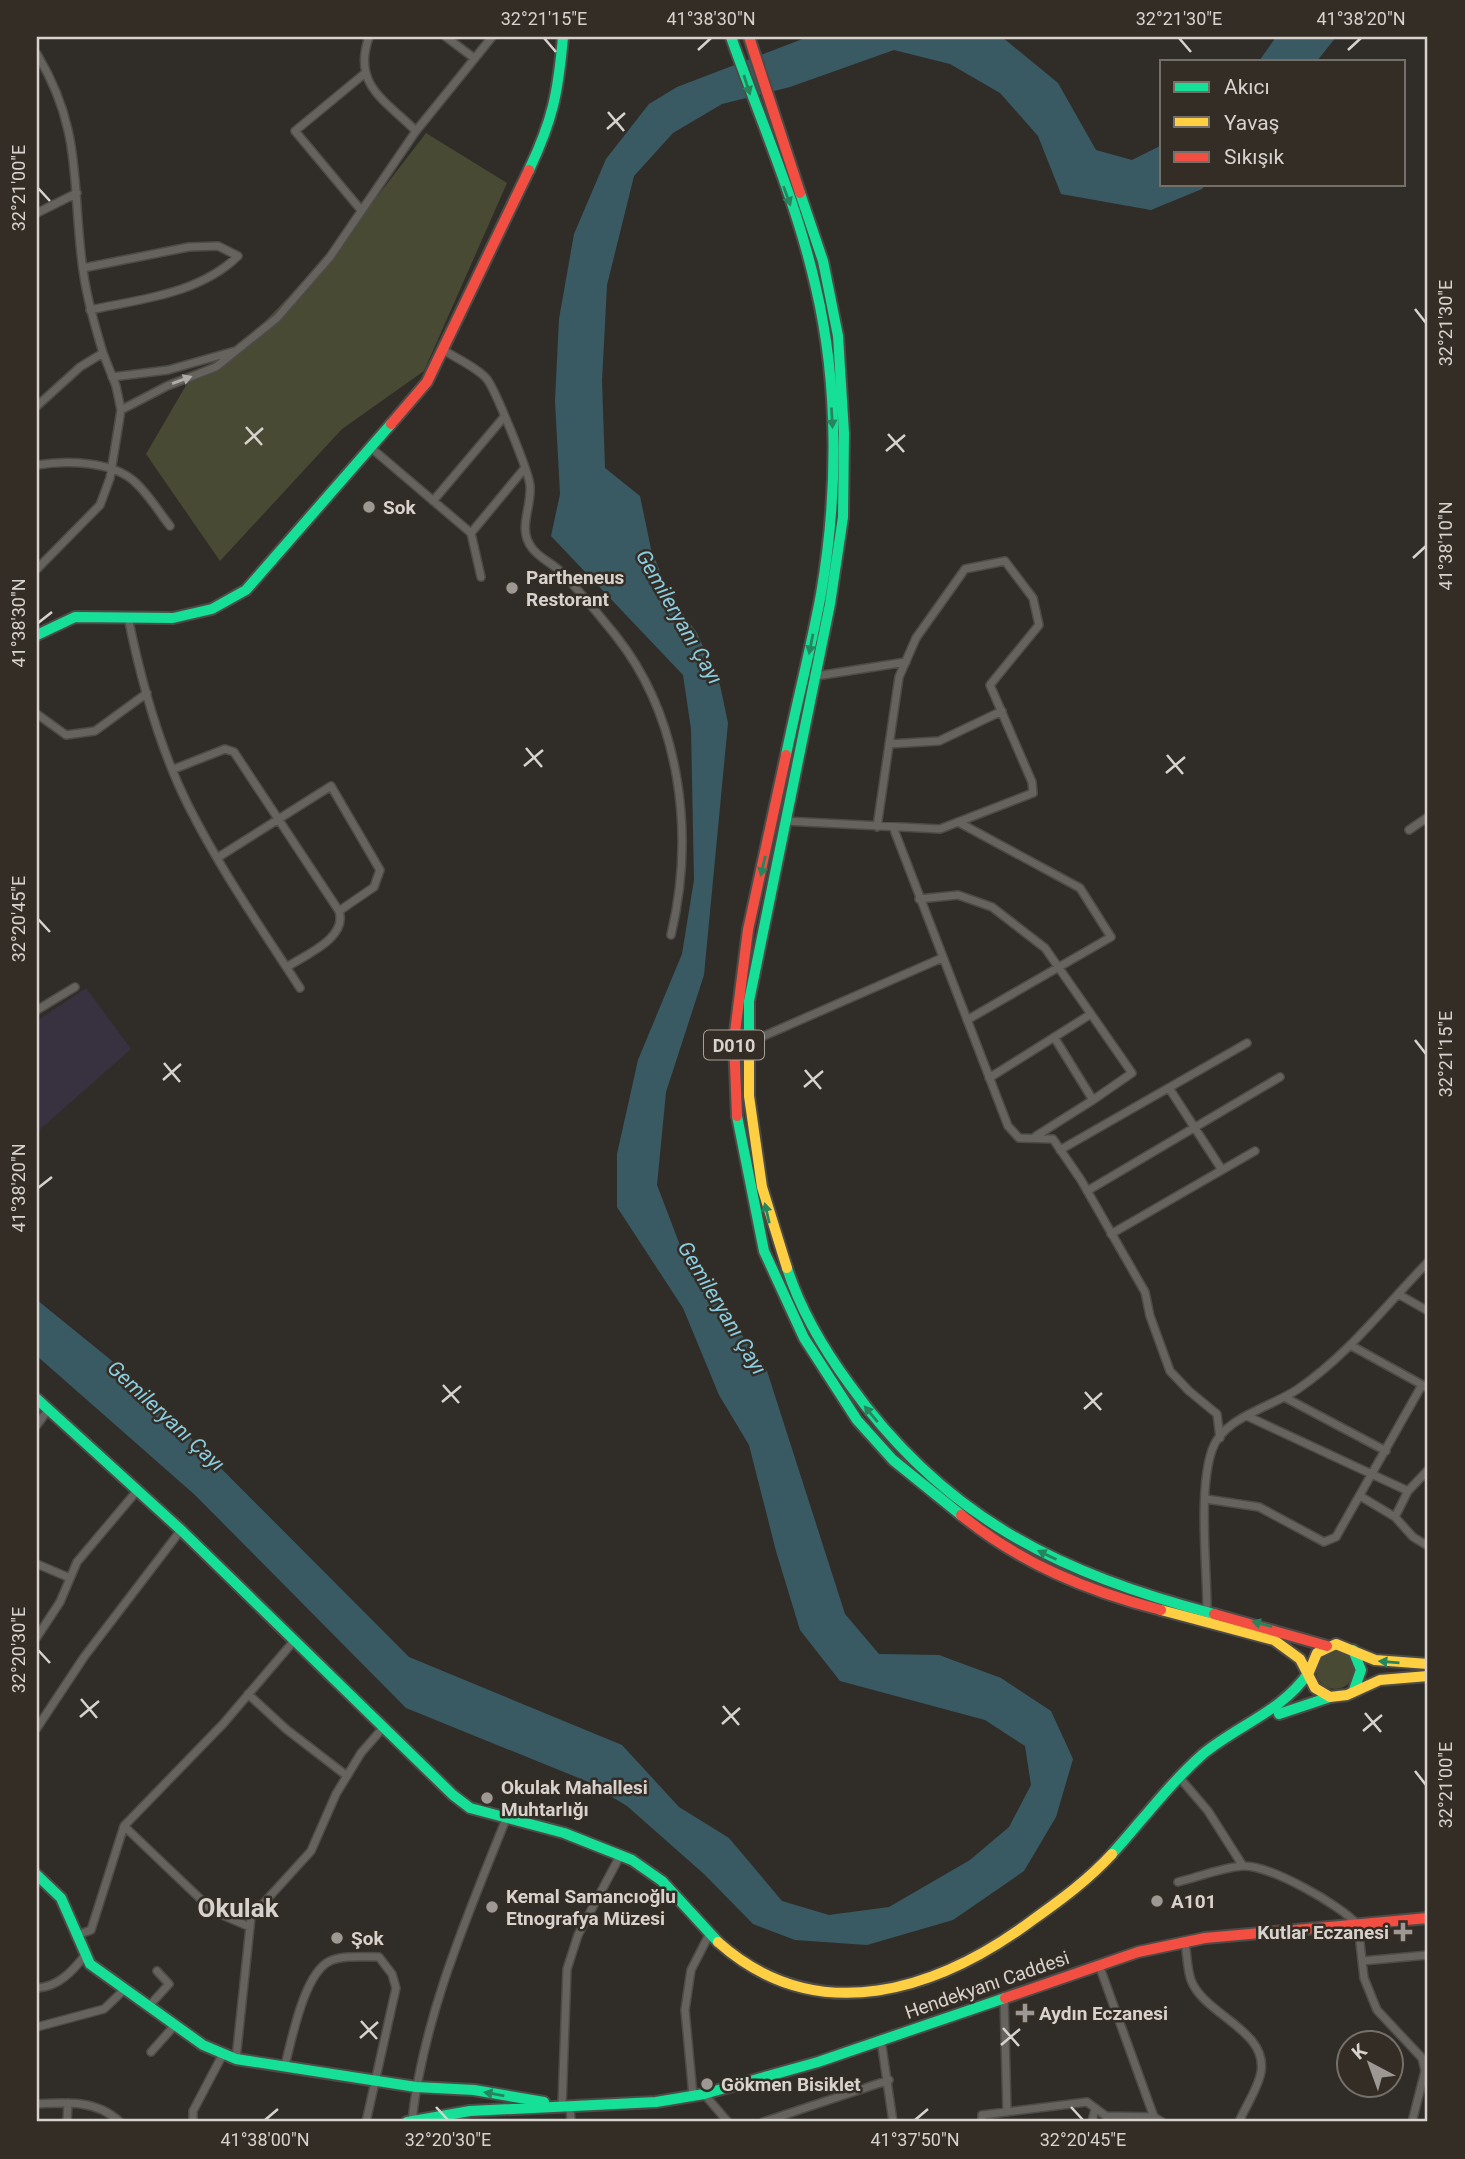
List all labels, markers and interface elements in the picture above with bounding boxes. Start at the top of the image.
text: 32°21'15"E [501,8,587,29]
text: 41°38'30"N [666,8,756,29]
text: 32°21'30"E [1136,8,1222,29]
text: 41°38'20"N [1316,8,1406,29]
legend [1160,60,1406,186]
one-way arrow [742,74,753,95]
text: Akıcı [1224,75,1270,99]
text: Yavaş [1224,111,1279,135]
text: 32°21'00"E [8,145,29,231]
text: Sıkışık [1224,145,1285,169]
one-way arrow [782,186,793,207]
text: 32°21'30"E [1435,280,1456,366]
one-way arrow [172,374,193,385]
one-way arrow [826,407,837,429]
place label: Sok [383,496,416,519]
marker: Sok [361,499,377,515]
text: 41°38'10"N [1435,501,1456,591]
water label: Gemileryanı Çayı [631,546,727,688]
place label: Partheneus Restorant [526,566,625,611]
text: 41°38'30"N [8,578,29,668]
marker: Partheneus Restorant [504,580,520,596]
one-way arrow [805,633,816,655]
one-way arrow [757,855,768,877]
text: 32°20'45"E [8,876,29,962]
text: 32°21'15"E [1435,1011,1456,1097]
road number: D010 [704,1030,764,1060]
text: 41°38'20"N [8,1143,29,1233]
one-way arrow [761,1202,772,1224]
water label: Gemileryanı Çayı [673,1237,771,1379]
water label: Gemileryanı Çayı [103,1356,229,1476]
one-way arrow [864,1405,879,1422]
one-way arrow [1037,1549,1057,1560]
text: 32°20'30"E [8,1607,29,1693]
one-way arrow [1251,1618,1273,1629]
one-way arrow [1378,1656,1400,1667]
text: 32°21'00"E [1435,1742,1456,1828]
place label: Okulak Mahallesi Muhtarlığı [501,1776,648,1821]
marker: Okulak Mahallesi Muhtarlığı [479,1790,495,1806]
place label: Kemal Samancıoğlu Etnografya Müzesi [506,1885,676,1930]
place label: A101 [1171,1890,1216,1913]
district label: Okulak [197,1893,280,1923]
marker: A101 [1149,1893,1165,1909]
marker: Kemal Samancıoğlu Etnografya Müzesi [484,1899,500,1915]
place label: Kutlar Eczanesi [1257,1921,1389,1944]
marker: Kutlar Eczanesi [1395,1924,1411,1940]
place label: Şok [351,1927,384,1950]
marker: Şok [329,1930,345,1946]
street label: Hendekyanı Caddesi [902,1946,1072,2024]
place label: Aydın Eczanesi [1039,2002,1168,2025]
marker: Aydın Eczanesi [1017,2005,1033,2021]
north arrow [1336,2030,1406,2100]
text: K [1347,2038,1372,2064]
place label: Gökmen Bisiklet [721,2073,861,2096]
marker: Gökmen Bisiklet [699,2076,715,2092]
one-way arrow [483,2088,505,2099]
text: 41°38'00"N [220,2129,310,2150]
text: 32°20'30"E [405,2129,491,2150]
text: 41°37'50"N [870,2129,960,2150]
text: 32°20'45"E [1040,2129,1126,2150]

